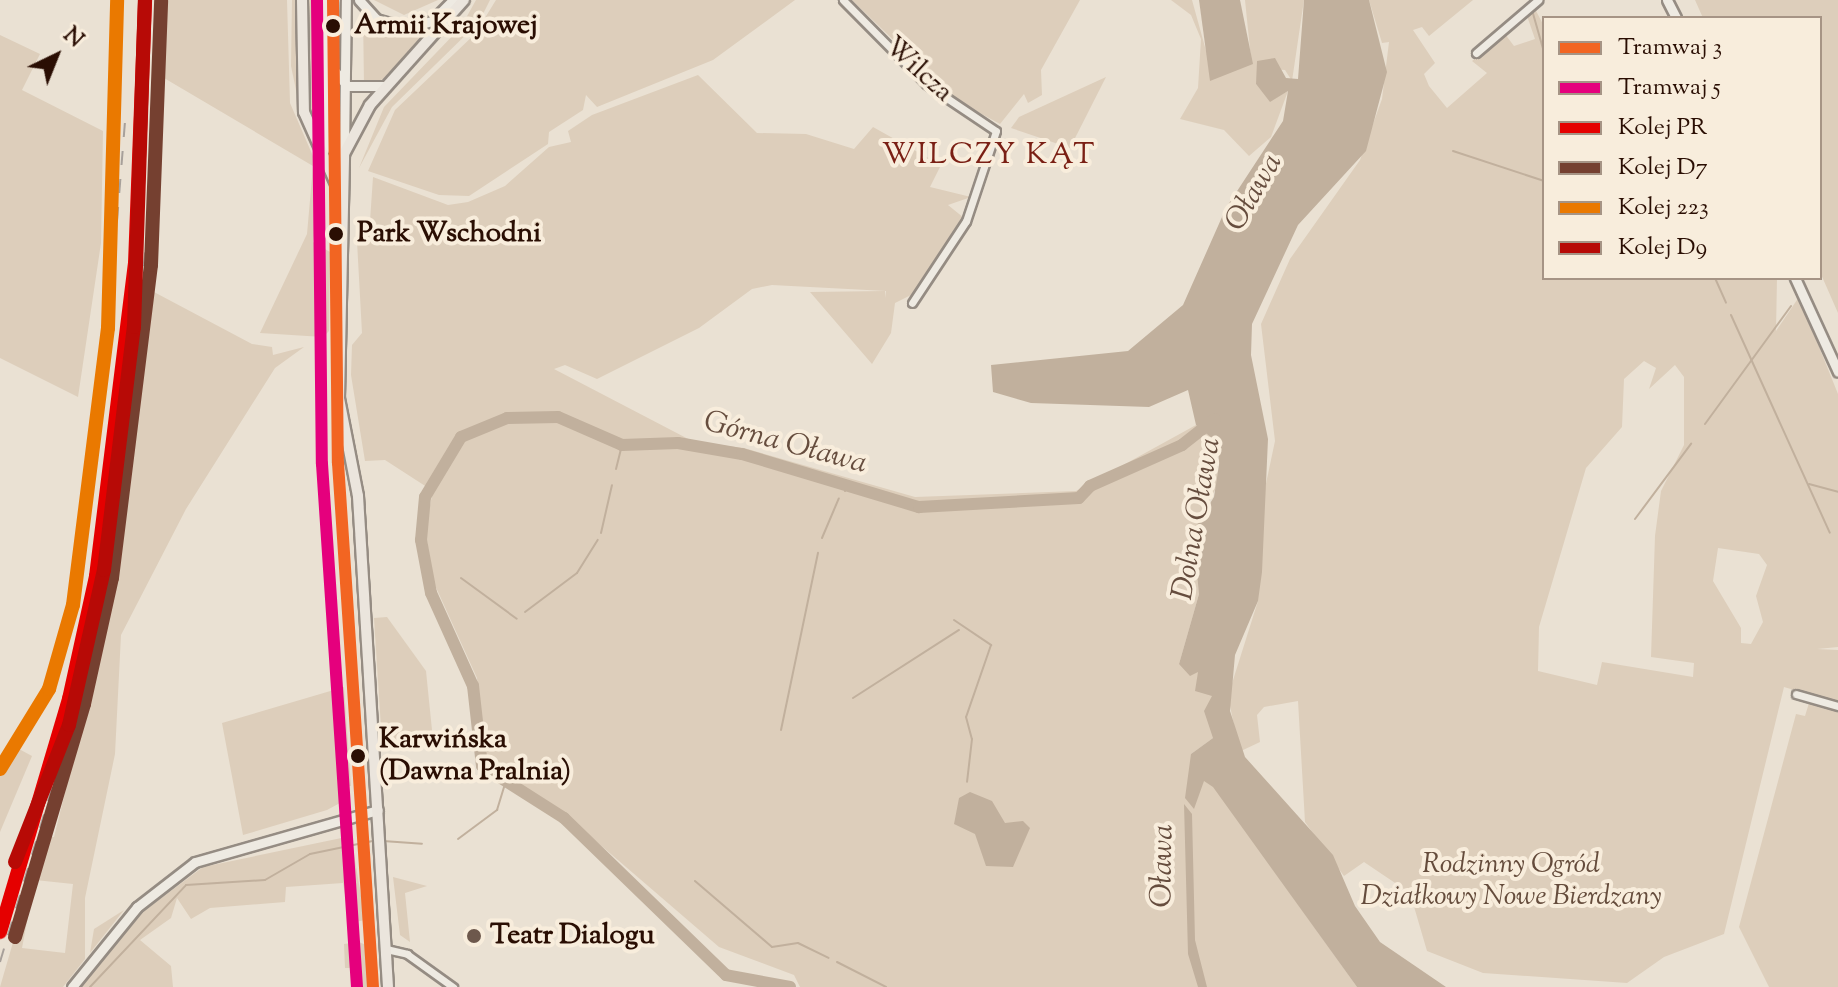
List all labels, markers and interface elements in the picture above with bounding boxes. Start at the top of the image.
place label: Armii Krajowej [354,9,538,43]
marker: Armii Krajowej [319,12,347,40]
north arrow [16,16,96,96]
legend [1542,16,1822,280]
text: N [55,21,90,56]
street label: Wilcza [877,30,959,110]
text: Tramwaj 3 [1618,31,1722,65]
text: Tramwaj 5 [1618,71,1721,105]
text: Kolej PR [1618,111,1707,145]
district label: WILCZY KĄT [882,138,1096,174]
water label: Oława [1219,148,1291,238]
text: Kolej D7 [1618,151,1708,185]
text: Kolej 223 [1618,191,1709,225]
place label: Park Wschodni [357,217,541,251]
marker: Park Wschodni [322,220,350,248]
text: Kolej D9 [1618,231,1707,265]
water label: Górna Oława [699,405,871,483]
water label: Dolna Oława [1166,435,1230,603]
place label: Karwińska (Dawna Pralnia) [379,723,571,789]
marker: Karwińska (Dawna Pralnia) [344,742,372,770]
water label: Oława [1145,824,1183,908]
park label: Rodzinny Ogród Działkowy Nowe Bierdzany [1360,848,1662,914]
place label: Teatr Dialogu [490,919,655,953]
marker: Teatr Dialogu [465,927,483,945]

